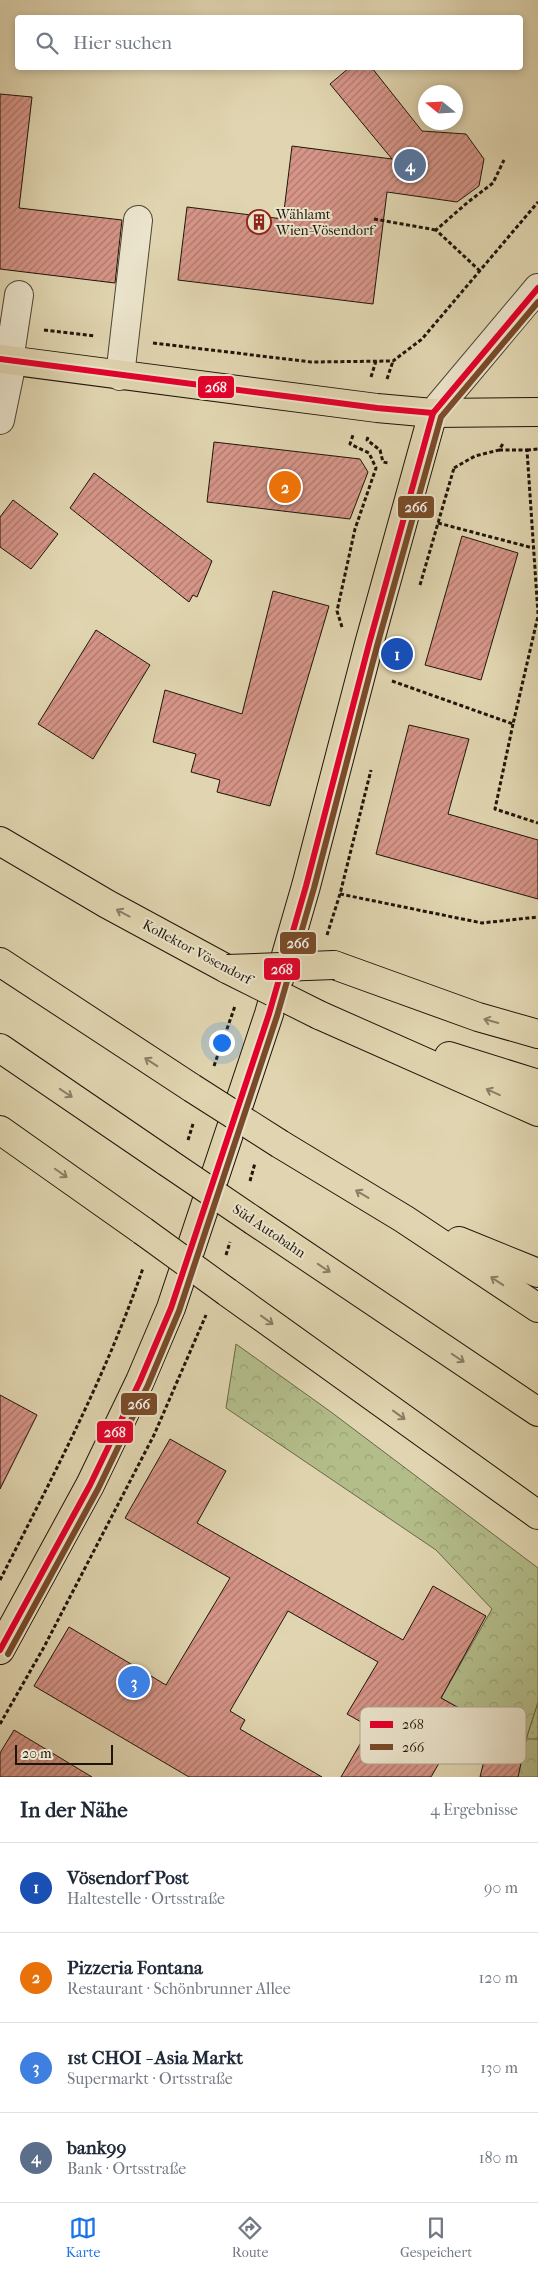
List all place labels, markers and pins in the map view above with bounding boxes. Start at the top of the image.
pin: 4 [394,146,426,184]
place label: Wählamt Wien-Vösendorf [275,206,377,239]
building icon: Wählamt Wien-Vösendorf [246,209,272,235]
pin: 2 [269,468,301,506]
pin: 1 [381,635,413,673]
pin: 3 [118,1663,150,1701]

